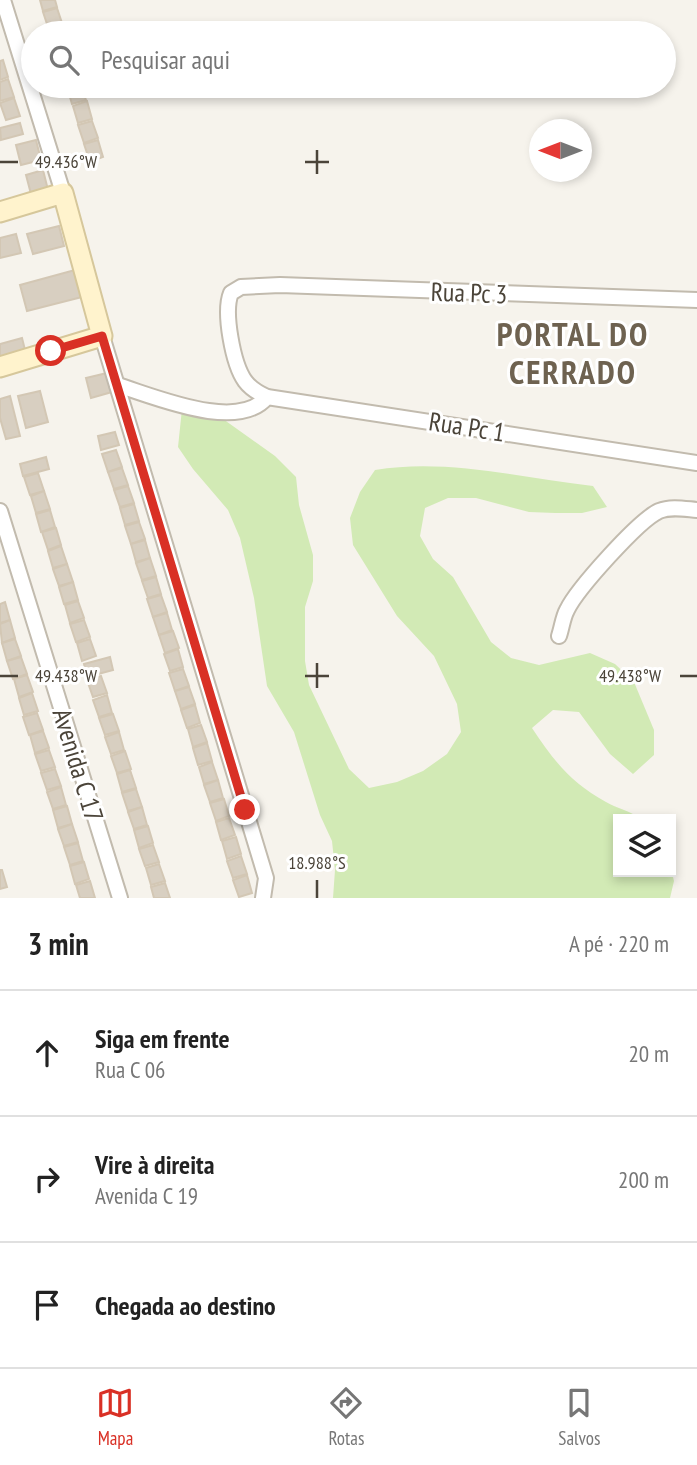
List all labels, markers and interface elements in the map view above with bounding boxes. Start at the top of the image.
search box [21,21,676,98]
icon: search [45,41,83,79]
text: Pesquisar aqui [101,43,230,76]
north arrow [529,119,592,182]
text: 49.436°W [35,150,97,173]
street label: Rua Pc 3 [430,275,508,310]
district label: PORTAL DO CERRADO [497,312,649,393]
route start [35,335,66,366]
street label: Rua Pc 1 [427,404,508,449]
text: 49.438°W [35,664,97,687]
text: 49.438°W [599,664,661,687]
street label: Avenida C 17 [46,704,111,825]
route end [229,794,260,825]
map controls [613,814,676,877]
button: layers [613,814,676,877]
text: 18.988°S [288,851,346,874]
text: 3 min [28,924,89,963]
text: A pé · 220 m [569,929,669,958]
text: Siga em frente [95,1022,230,1055]
icon: ahead [28,1034,66,1072]
text: 20 m [628,1039,669,1068]
text: Rua C 06 [95,1055,165,1084]
text: Vire à direita [95,1148,214,1181]
icon: right [28,1160,66,1198]
text: 200 m [618,1165,669,1194]
text: Avenida C 19 [95,1181,198,1210]
icon: arrive [28,1286,66,1324]
text: Chegada ao destino [95,1289,276,1322]
tab: Mapa [96,1384,134,1450]
tab: Rotas [327,1384,365,1450]
tab: Salvos [558,1384,601,1450]

